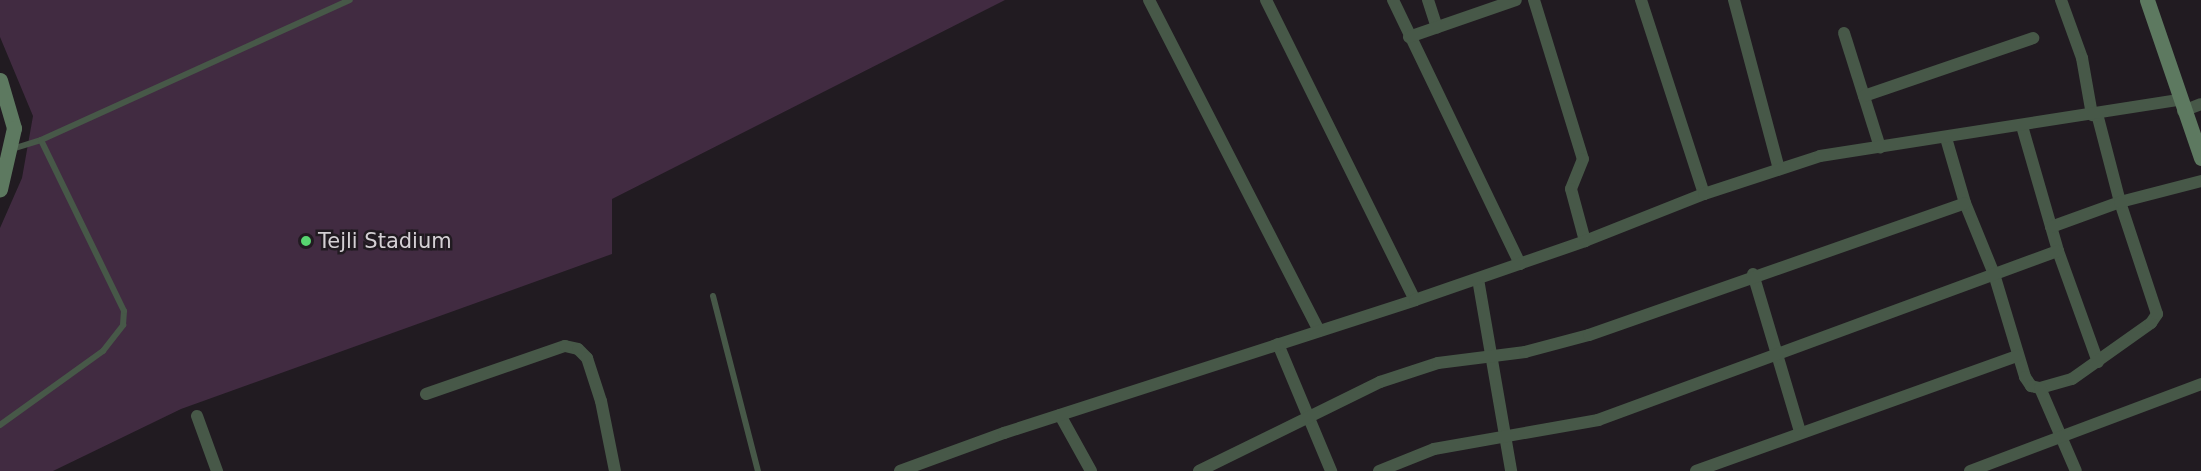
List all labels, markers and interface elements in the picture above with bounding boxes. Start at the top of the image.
place label: Tejli Stadium [318,228,452,254]
marker: Tejli Stadium [299,234,313,248]

